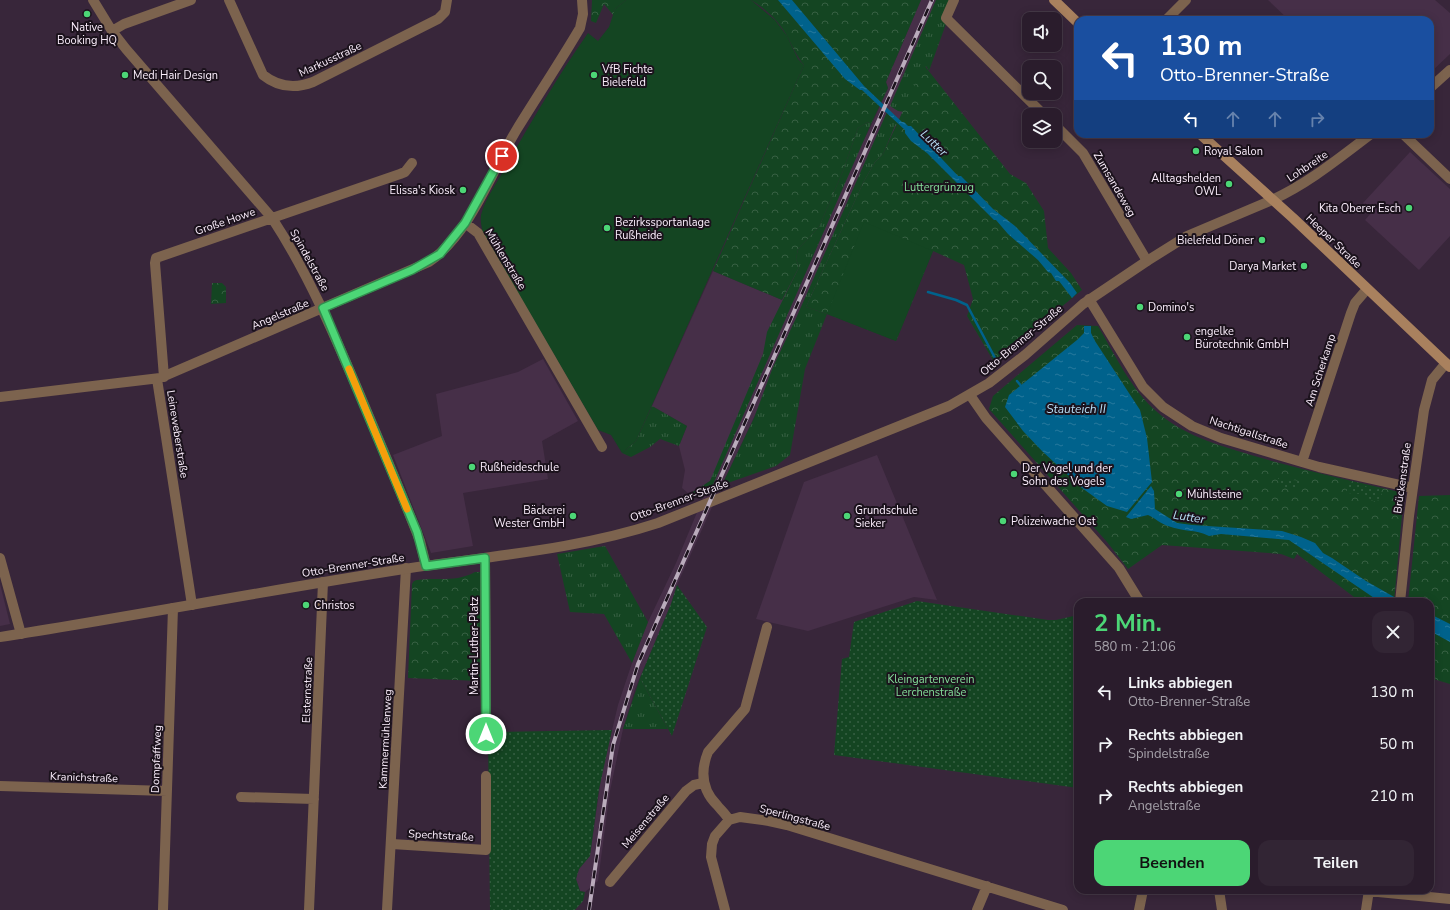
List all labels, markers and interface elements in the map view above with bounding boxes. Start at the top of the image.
marker: Native Booking HQ [82,9,92,19]
map controls [1022,12,1062,148]
button: sound [1022,12,1062,52]
place label: Native Booking HQ [57,20,117,48]
text: 130 m [1160,27,1243,65]
icon: left [1094,32,1146,84]
street label: Markusstraße [296,38,364,81]
button: search [1022,60,1062,100]
place label: VfB Fichte Bielefeld [601,62,653,90]
text: Otto-Brenner-Straße [1160,63,1329,87]
place label: Medi Hair Design [133,68,218,83]
marker: Medi Hair Design [120,70,130,80]
marker: VfB Fichte Bielefeld [589,70,599,80]
button: layers [1022,108,1062,148]
icon: left [1180,108,1202,130]
icon: ahead [1222,108,1244,130]
icon: ahead [1264,108,1286,130]
icon: right [1306,108,1328,130]
water label: Lutter [917,126,952,160]
pin [485,139,519,173]
place label: Royal Salon [1204,144,1263,159]
icon: arrive [491,145,513,167]
marker: Royal Salon [1191,146,1201,156]
street label: Lohbreite [1284,147,1331,186]
street label: Zumsandeweg [1090,149,1139,220]
place label: Alltagshelden OWL [1151,171,1221,199]
marker: Alltagshelden OWL [1224,179,1234,189]
park label: Luttergrünzug [904,180,974,195]
place label: Elissa's Kiosk [389,183,455,198]
marker: Elissa's Kiosk [458,185,468,195]
place label: Kita Oberer Esch [1319,201,1401,216]
marker: Kita Oberer Esch [1404,203,1414,213]
street label: Große Howe [193,204,257,239]
street label: Heeper Straße [1303,211,1365,272]
place label: Bezirkssportanlage Rußheide [615,215,710,243]
marker: Bezirkssportanlage Rußheide [602,223,612,233]
street label: Spindelstraße [286,226,333,294]
street label: Mühlenstraße [481,226,530,293]
place label: Bielefeld Döner [1177,233,1254,248]
marker: Bielefeld Döner [1257,235,1267,245]
place label: Darya Market [1229,259,1296,274]
marker: Darya Market [1299,261,1309,271]
street label: Angelstraße [249,296,311,333]
place label: Domino's [1148,300,1194,315]
street label: Otto-Brenner-Straße [977,301,1066,379]
marker: Domino's [1135,302,1145,312]
place label: engelke Bürotechnik GmbH [1195,324,1289,352]
marker: engelke Bürotechnik GmbH [1182,332,1192,342]
street label: Am Scherkamp [1302,332,1339,408]
street label: Leineweberstraße [163,389,192,479]
water label: Stauteich II [1046,401,1106,417]
street label: Nachtigallstraße [1208,413,1290,452]
street label: Brückenstraße [1390,441,1415,515]
place label: Rußheideschule [480,460,559,475]
place label: Der Vogel und der Sohn des Vogels [1022,461,1112,489]
marker: Rußheideschule [467,462,477,472]
marker: Der Vogel und der Sohn des Vogels [1009,469,1019,479]
street label: Otto-Brenner-Straße [628,476,730,525]
place label: Mühlsteine [1187,487,1242,502]
marker: Mühlsteine [1174,489,1184,499]
place label: Bäckerei Wester GmbH [494,503,565,531]
place label: Grundschule Sieker [855,503,918,531]
water label: Lutter [1172,507,1207,528]
marker: Bäckerei Wester GmbH [568,511,578,521]
marker: Grundschule Sieker [842,511,852,521]
place label: Polizeiwache Ost [1011,514,1096,529]
marker: Polizeiwache Ost [998,516,1008,526]
street label: Otto-Brenner-Straße [301,550,405,581]
street label: Martin-Luther-Platz [467,597,482,695]
place label: Christos [314,598,355,613]
marker: Christos [301,600,311,610]
text: 2 Min. [1094,607,1162,639]
button: close [1372,611,1414,653]
text: 580 m · 21:06 [1094,638,1176,656]
street label: Elsternstraße [299,657,316,723]
park label: Kleingartenverein Lerchenstraße [887,672,975,700]
text: Links abbiegen [1128,673,1232,693]
icon: left [1094,681,1116,703]
text: 130 m [1370,682,1414,702]
street label: Kammermühlenweg [375,689,396,789]
text: Otto-Brenner-Straße [1128,693,1250,711]
position arrow [465,713,507,755]
street label: Dompfaffweg [148,725,165,793]
text: Rechts abbiegen [1128,725,1243,745]
icon: right [1094,733,1116,755]
text: 50 m [1379,734,1414,754]
text: Spindelstraße [1128,745,1209,763]
street label: Kranichstraße [50,769,118,786]
text: Rechts abbiegen [1128,777,1243,797]
icon: right [1094,785,1116,807]
text: 210 m [1370,786,1414,806]
street label: Meisenstraße [618,791,673,852]
text: Angelstraße [1128,797,1200,815]
street label: Sperlingstraße [758,801,832,834]
street label: Spechtstraße [408,826,474,845]
button: Beenden [1094,840,1250,886]
button: Teilen [1258,840,1414,886]

